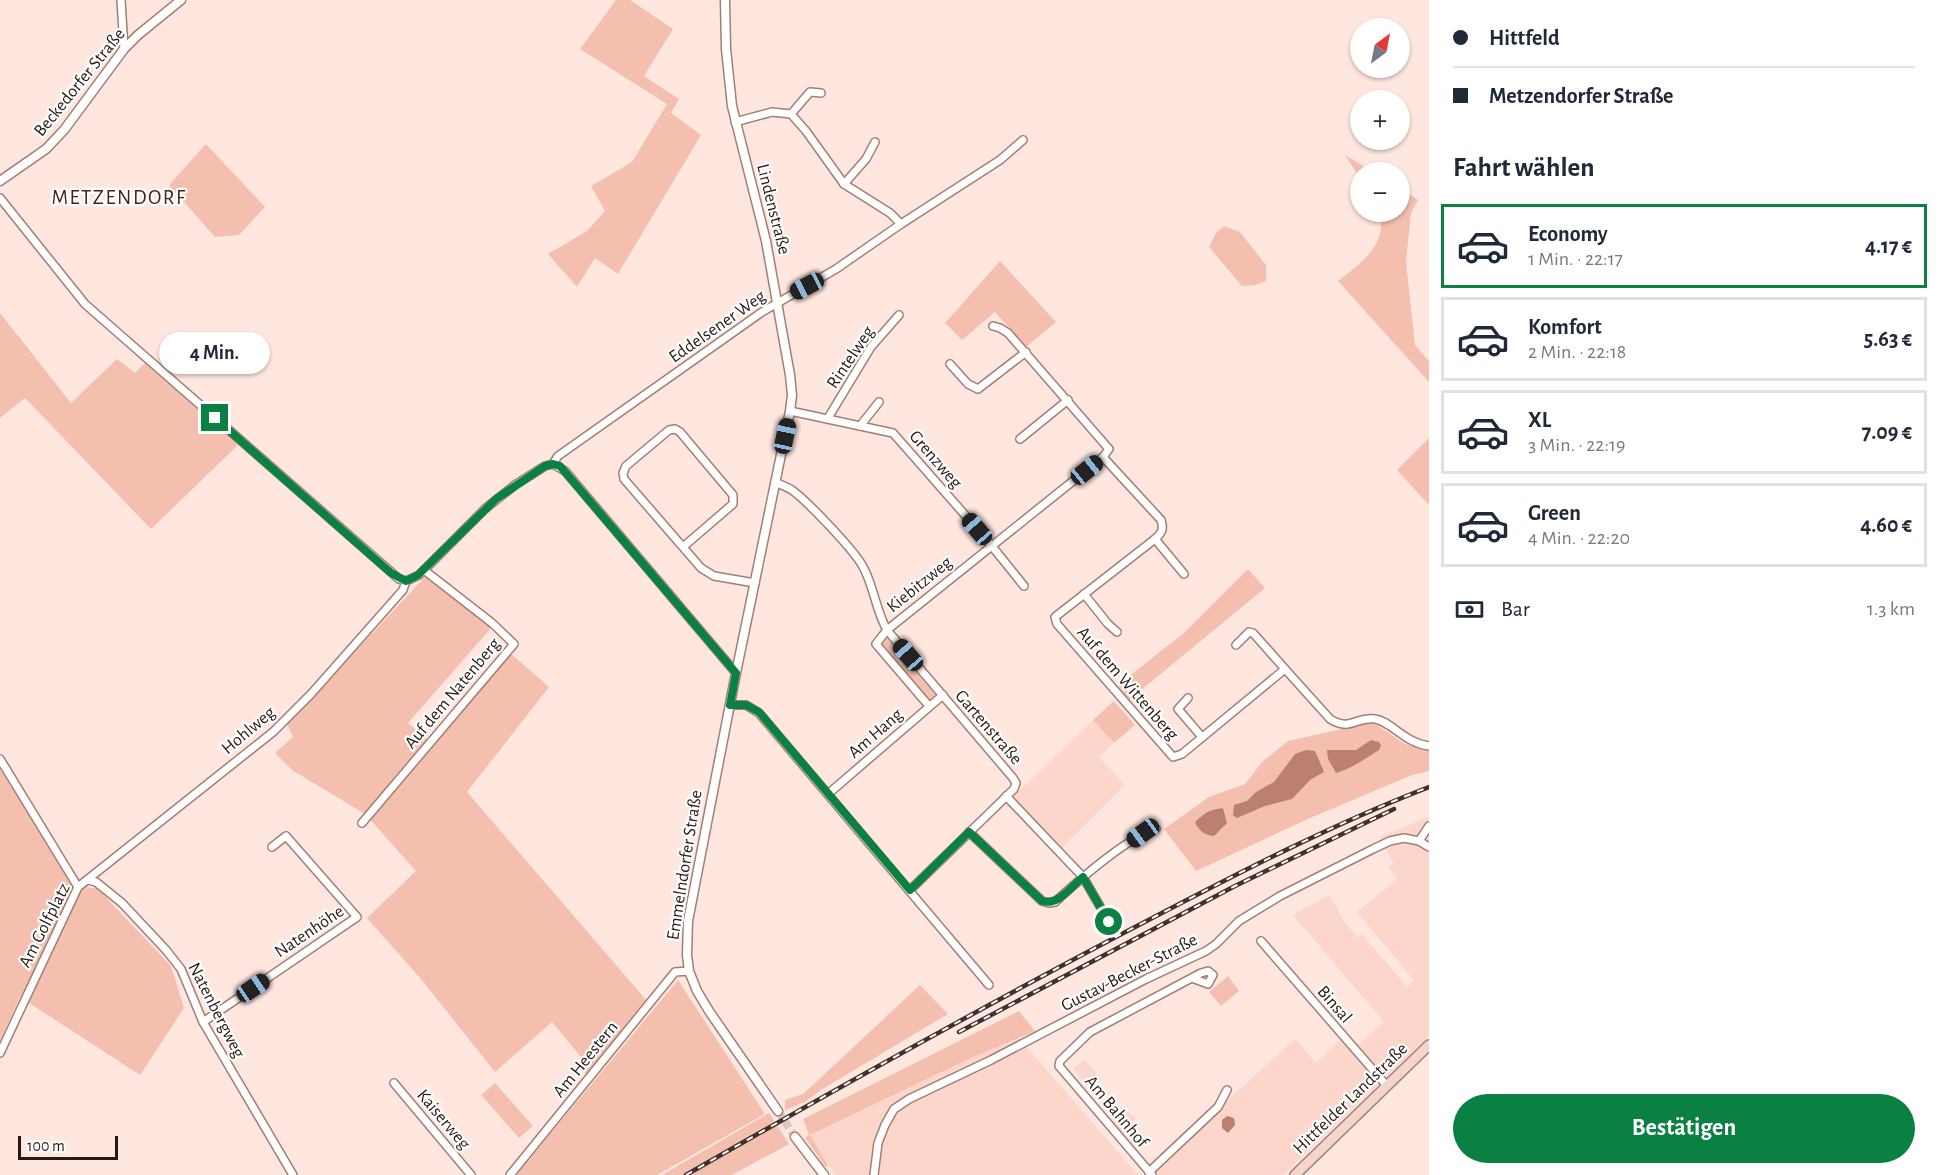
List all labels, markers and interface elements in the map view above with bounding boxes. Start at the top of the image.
north arrow [1350,18,1410,78]
map controls [1350,18,1410,222]
street label: Beckedorfer Straße [31,25,129,140]
text: Hittfeld [1489,27,1560,49]
text: Metzendorfer Straße [1489,85,1673,107]
button: + [1350,90,1410,150]
text: Fahrt wählen [1453,154,1595,181]
street label: Lindenstraße [753,162,793,256]
button: − [1350,162,1410,222]
district label: METZENDORF [51,187,187,208]
icon: car [1456,219,1510,273]
text: Economy [1528,223,1608,245]
text: 4.17 € [1865,235,1912,257]
text: 1 Min. · 22:17 [1528,249,1623,269]
car [787,270,827,302]
street label: Eddelsener Weg [666,287,769,367]
icon: car [1456,312,1510,366]
text: Komfort [1528,316,1602,338]
street label: Rintelweg [824,323,878,392]
text: 5.63 € [1864,328,1912,350]
callout: 4 Min. [160,331,270,373]
text: 2 Min. · 22:18 [1528,342,1626,362]
text: 4 Min. [190,343,239,363]
route end [201,404,228,431]
icon: car [1456,405,1510,459]
text: XL [1528,409,1551,431]
car [772,417,798,455]
text: 7.09 € [1862,421,1912,443]
street label: Grenzweg [905,427,965,492]
text: 3 Min. · 22:19 [1528,435,1625,455]
car [1067,452,1107,488]
icon: car [1456,498,1510,552]
text: Green [1528,502,1581,524]
car [958,510,996,548]
text: 4.60 € [1860,514,1912,536]
text: 4 Min. · 22:20 [1528,528,1630,548]
street label: Kiebitzweg [884,553,956,616]
icon: cash [1453,593,1486,626]
text: Bar [1501,598,1530,620]
text: 1.3 km [1867,599,1915,619]
street label: Auf dem Wittenberg [1073,623,1181,744]
street label: Auf dem Natenberg [402,635,504,752]
car [889,636,927,674]
street label: Gartenstraße [951,687,1025,768]
street label: Hohlweg [219,703,279,758]
street label: Am Hang [845,705,907,762]
street label: Emmelndorfer Straße [664,789,706,941]
car [1123,815,1163,851]
street label: Am Golfplatz [16,880,74,970]
street label: Natenhöhe [272,902,347,961]
route start [1095,908,1122,935]
street label: Gustav-Becker-Straße [1058,931,1200,1015]
street label: Natenbergweg [184,960,248,1061]
car [233,970,273,1006]
street label: Binsal [1313,983,1355,1027]
street label: Am Heestern [550,1018,622,1101]
street label: Hittfelder Landstraße [1290,1040,1411,1158]
street label: Am Bahnhof [1081,1072,1152,1152]
street label: Kaiserweg [413,1086,473,1153]
button: Bestätigen [1453,1094,1915,1163]
scale bar [18,1133,118,1160]
text: 100 m [27,1138,65,1154]

